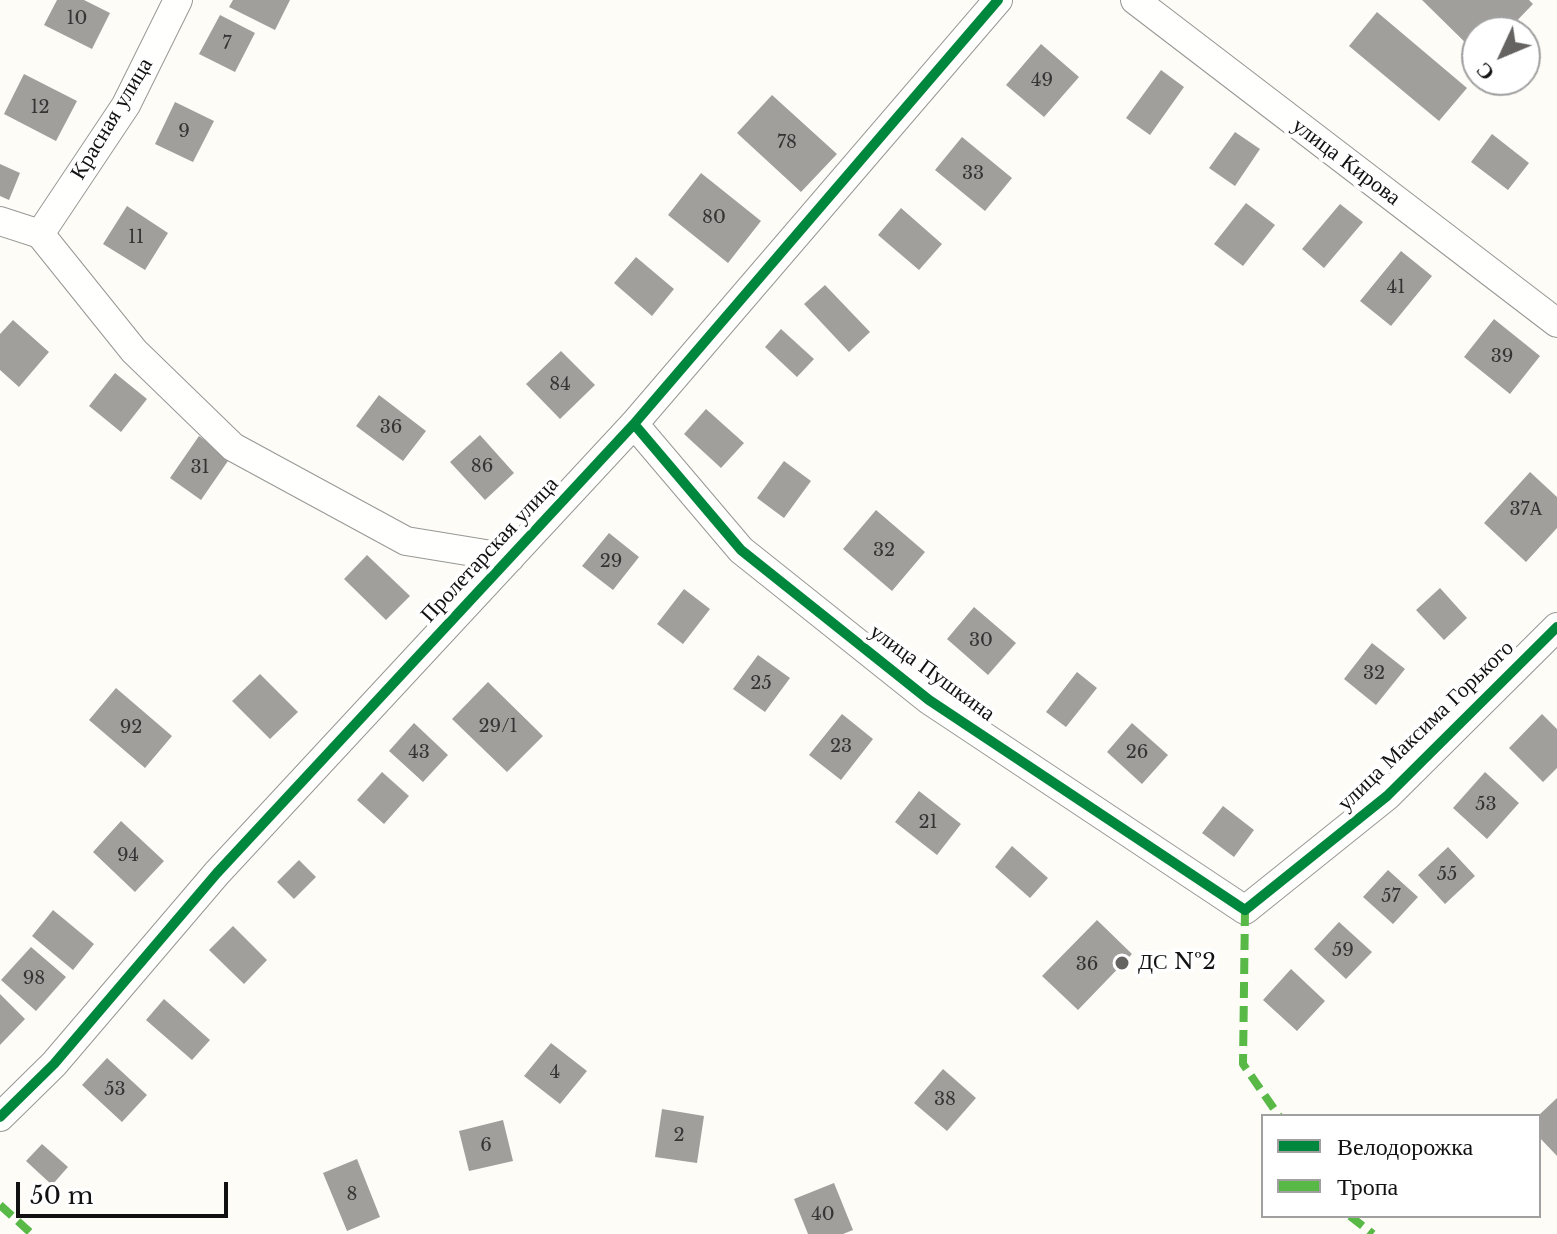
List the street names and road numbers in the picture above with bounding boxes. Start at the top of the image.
street label: Красная улица [65,53,159,185]
street label: улица Кирова [1287,113,1405,211]
street label: Пролетарская улица [416,472,564,628]
street label: улица Пушкина [864,619,1000,727]
street label: улица Максима Горького [1333,635,1519,817]

